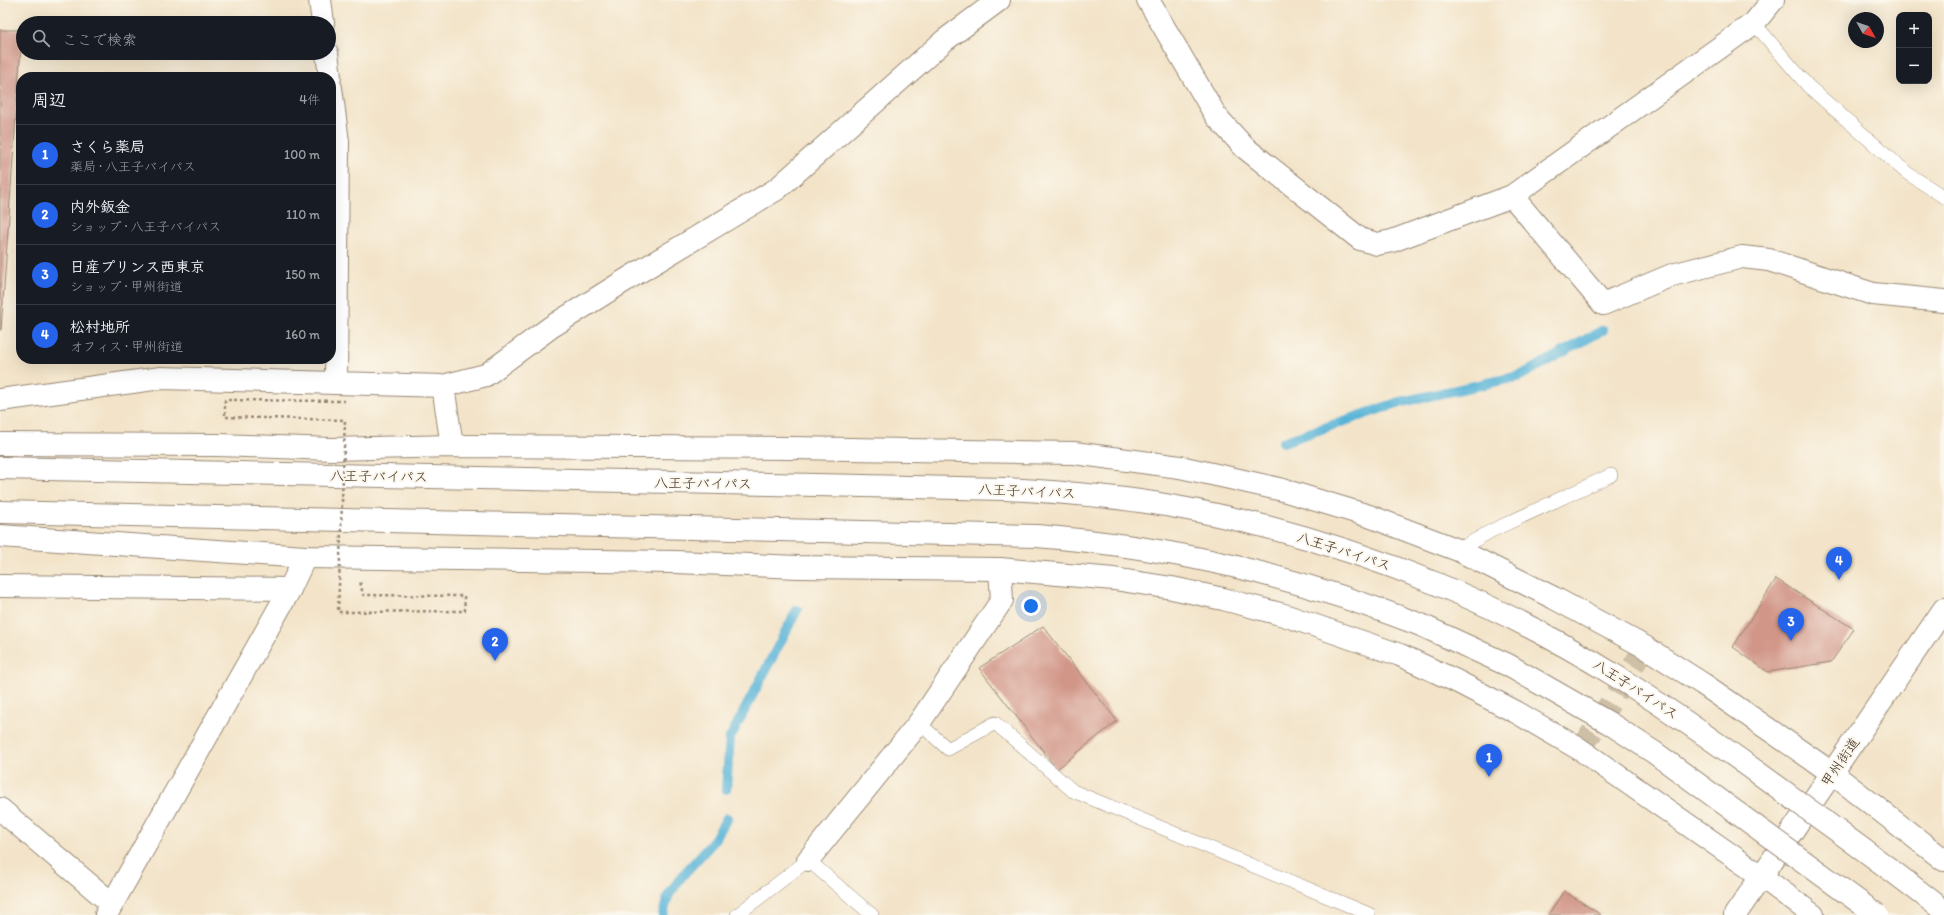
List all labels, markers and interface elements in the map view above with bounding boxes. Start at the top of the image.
north arrow [1848,12,1884,48]
map controls [1896,12,1932,84]
button: + [1896,12,1932,48]
search box [16,16,336,60]
icon: search [30,27,52,49]
text: ここで検索 [62,31,137,49]
button: − [1896,48,1932,84]
text: 周辺 [32,90,66,110]
text: 4件 [299,92,320,107]
text: さくら薬局 [70,138,145,156]
text: 1 [42,147,48,162]
text: 100 m [284,147,320,162]
text: 薬局 · 八王子バイパス [70,159,196,174]
text: 内外鈑金 [70,198,130,216]
text: 2 [42,207,48,222]
text: 110 m [286,207,320,222]
text: ショップ · 八王子バイパス [70,219,221,234]
text: 日産プリンス西東京 [70,258,205,276]
text: 3 [41,267,49,282]
text: 150 m [285,267,320,282]
text: ショップ · 甲州街道 [70,279,182,294]
text: 松村地所 [70,318,130,336]
text: 4 [41,327,49,342]
text: 160 m [285,327,320,342]
text: オフィス · 甲州街道 [70,339,183,354]
street label: 八王子バイパス [330,467,428,486]
street label: 八王子バイパス [654,474,752,493]
street label: 八王子バイパス [978,480,1076,503]
street label: 八王子バイパス [1295,528,1393,575]
pin: 4 [1826,547,1852,580]
your location [1021,596,1041,616]
pin: 3 [1778,608,1804,641]
pin: 2 [482,628,508,661]
street label: 八王子バイパス [1590,656,1681,723]
street label: 甲州街道 [1818,734,1863,790]
pin: 1 [1476,744,1502,777]

